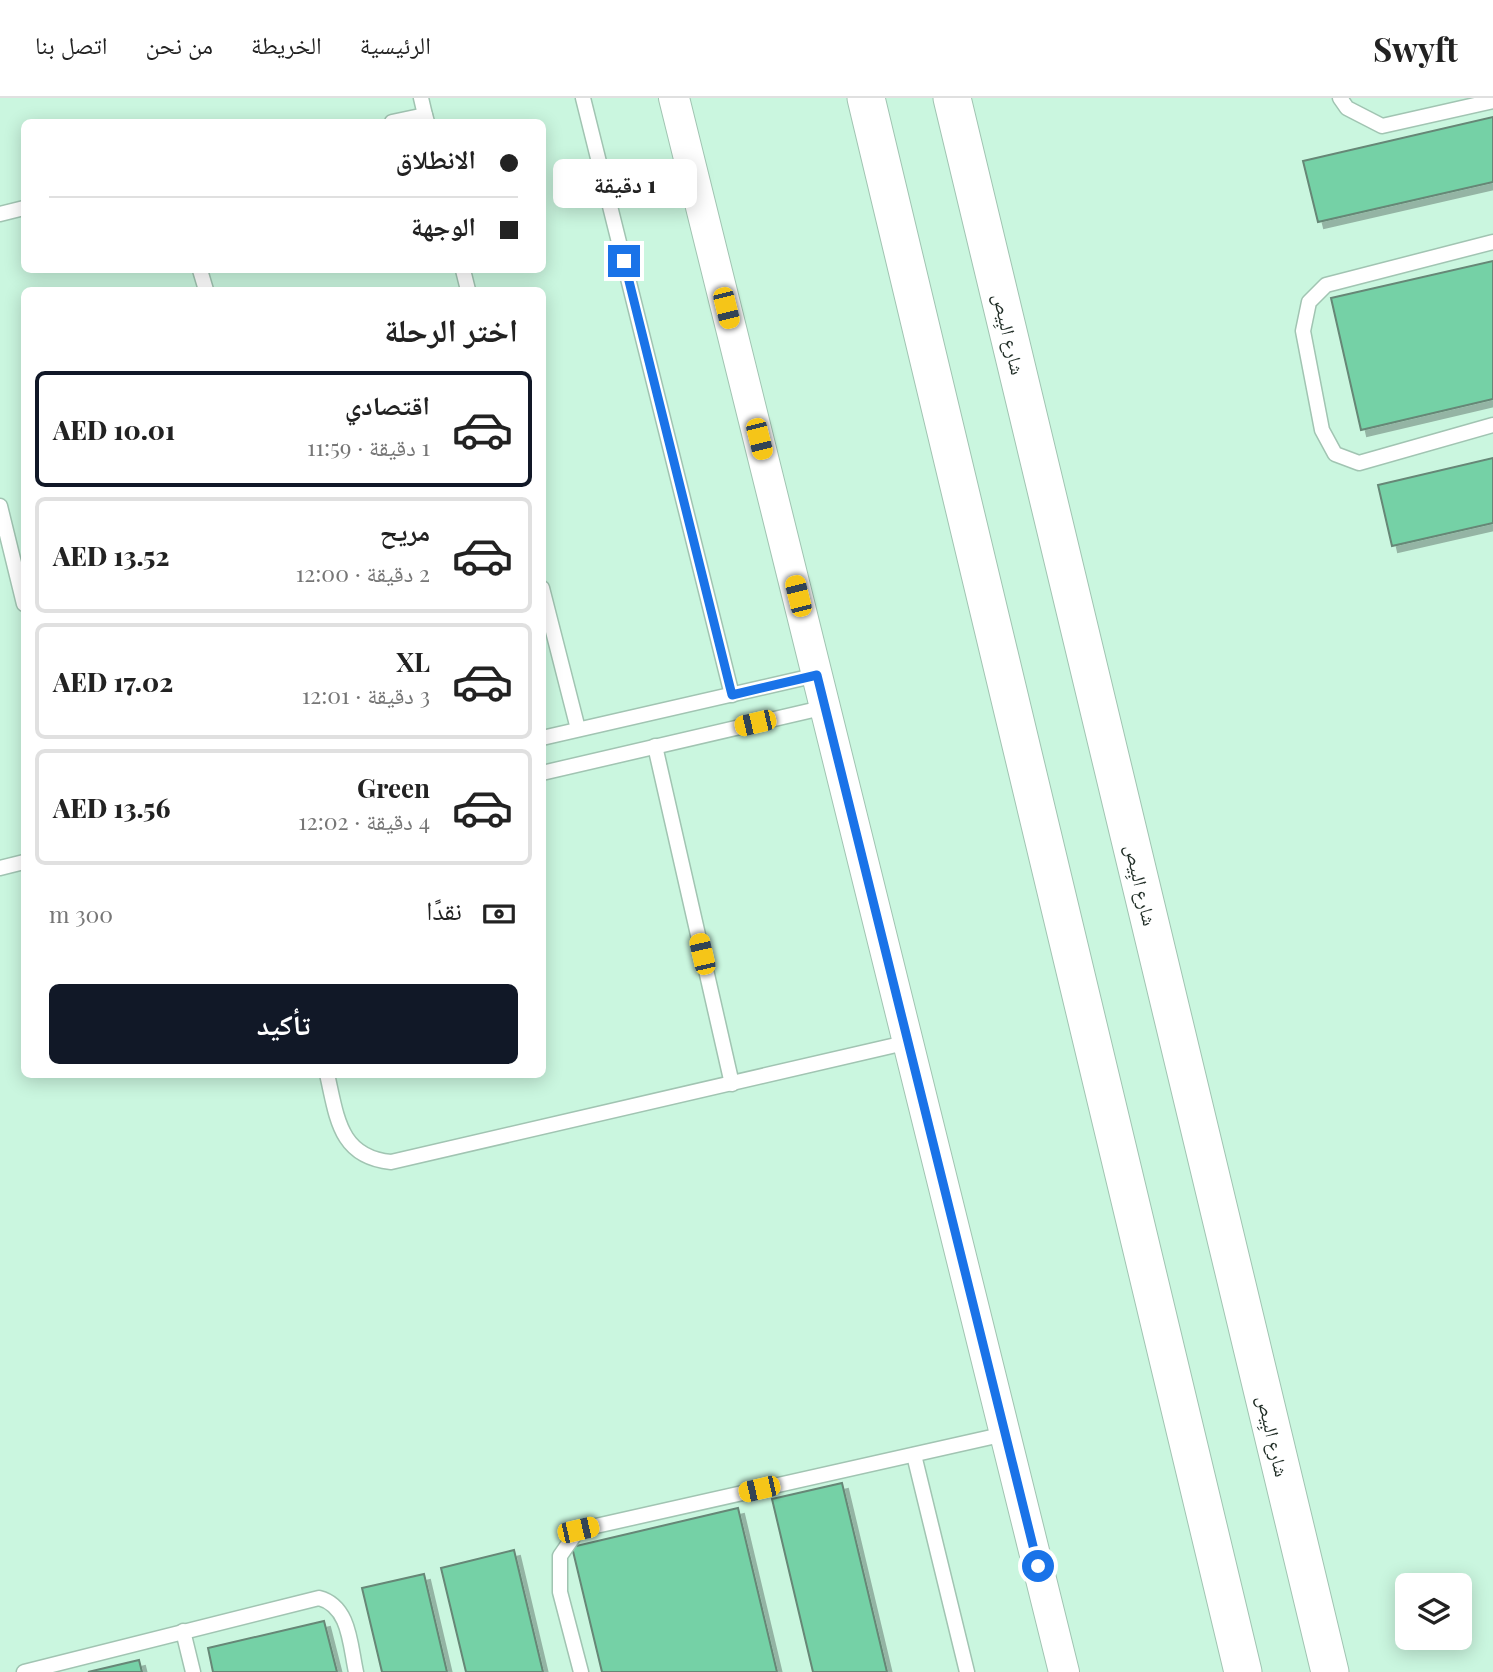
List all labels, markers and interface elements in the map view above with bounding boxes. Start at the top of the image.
text: Swyft [1373,26,1458,70]
text: اتصل بنا [35,28,107,60]
text: من نحن [145,28,213,60]
text: الخريطة [251,28,322,60]
text: الرئيسية [360,28,431,60]
text: الانطلاق [396,141,476,176]
callout: 1 دقيقة [552,159,696,208]
text: 1 دقيقة [594,168,656,199]
text: الوجهة [411,208,476,243]
route end [608,245,640,277]
car [711,285,742,331]
street label: شارع البِيص [985,291,1032,378]
text: اختر الرحلة [384,307,518,350]
text: اقتصادي [345,387,430,422]
icon: car [451,398,514,461]
text: AED 10.01 [53,412,175,447]
car [744,416,775,462]
text: 1 دقيقة · 11:59 [307,431,430,462]
text: مريح [380,513,430,548]
icon: car [451,524,514,587]
text: AED 13.52 [53,538,169,573]
text: 2 دقيقة · 12:00 [296,557,430,588]
car [783,573,814,619]
text: XL [396,644,430,679]
icon: car [451,650,514,713]
text: AED 17.02 [53,664,173,699]
text: 3 دقيقة · 12:01 [302,679,430,710]
car [733,708,778,738]
text: Green [357,770,430,805]
icon: car [451,776,514,839]
text: AED 13.56 [53,790,170,825]
text: 4 دقيقة · 12:02 [298,805,430,836]
street label: شارع البِيص [1117,842,1164,929]
text: نقدًا [426,892,462,927]
icon: cash [480,895,518,933]
text: 300 m [49,898,113,929]
car [688,931,717,977]
button: تأكيد [49,984,518,1064]
street label: شارع البِيص [1249,1393,1296,1480]
car [737,1474,782,1504]
car [556,1515,601,1545]
route start [1022,1550,1054,1582]
map controls [1395,1573,1472,1650]
button: layers [1395,1573,1472,1650]

